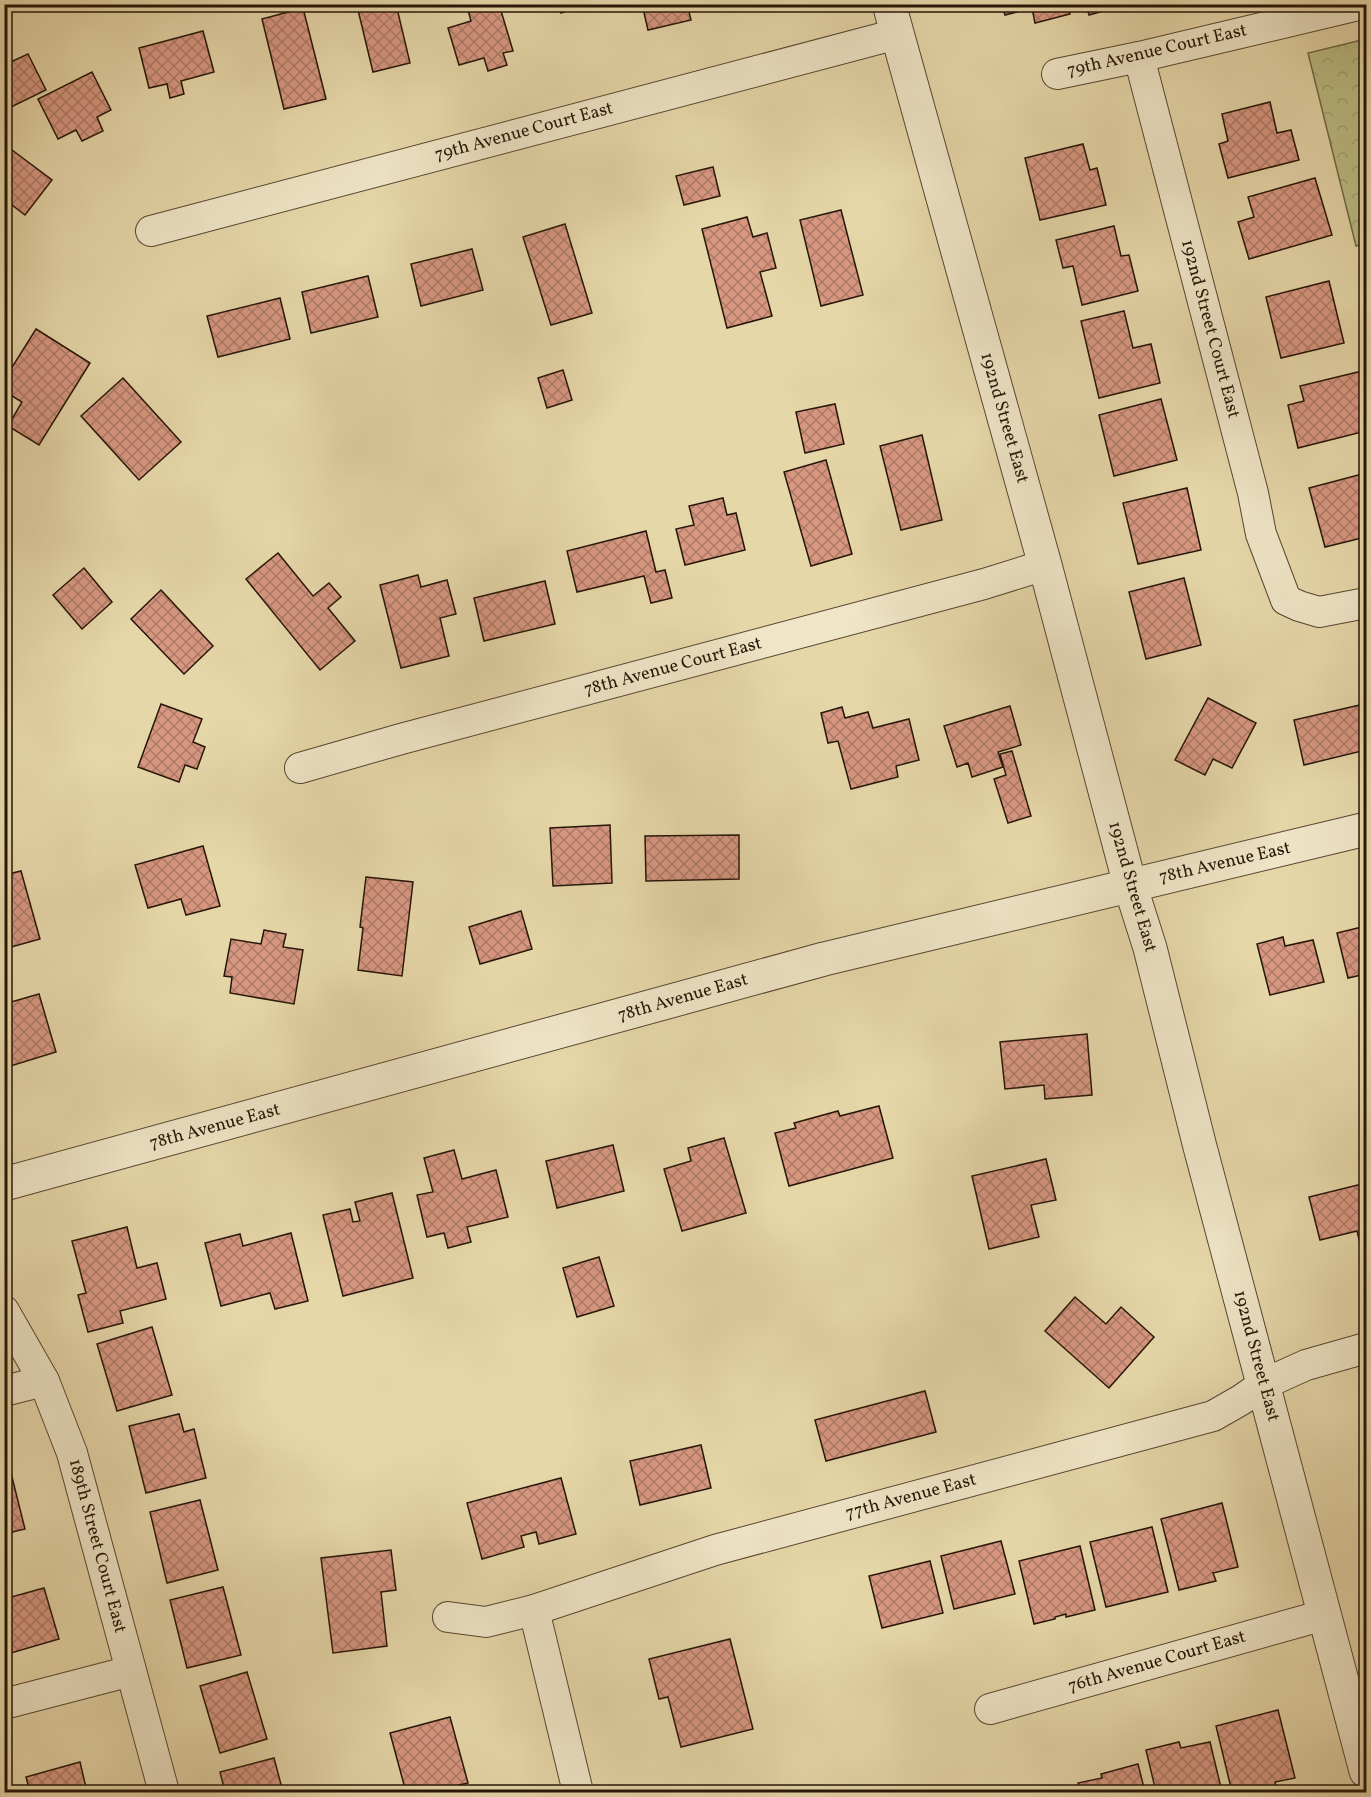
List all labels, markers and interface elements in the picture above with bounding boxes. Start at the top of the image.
street label: 79th Avenue Court East [1065,18,1249,84]
street label: 79th Avenue Court East [432,96,616,168]
street label: 192nd Street Court East [1174,237,1246,421]
street label: 192nd Street East [973,350,1035,486]
street label: 78th Avenue Court East [581,631,765,703]
street label: 192nd Street East [1101,819,1163,955]
street label: 78th Avenue East [1157,836,1293,890]
street label: 78th Avenue East [615,967,751,1029]
street label: 78th Avenue East [147,1098,283,1156]
street label: 192nd Street East [1226,1288,1286,1424]
street label: 189th Street Court East [62,1456,132,1636]
street label: 77th Avenue East [843,1468,979,1526]
street label: 76th Avenue Court East [1065,1625,1249,1699]

